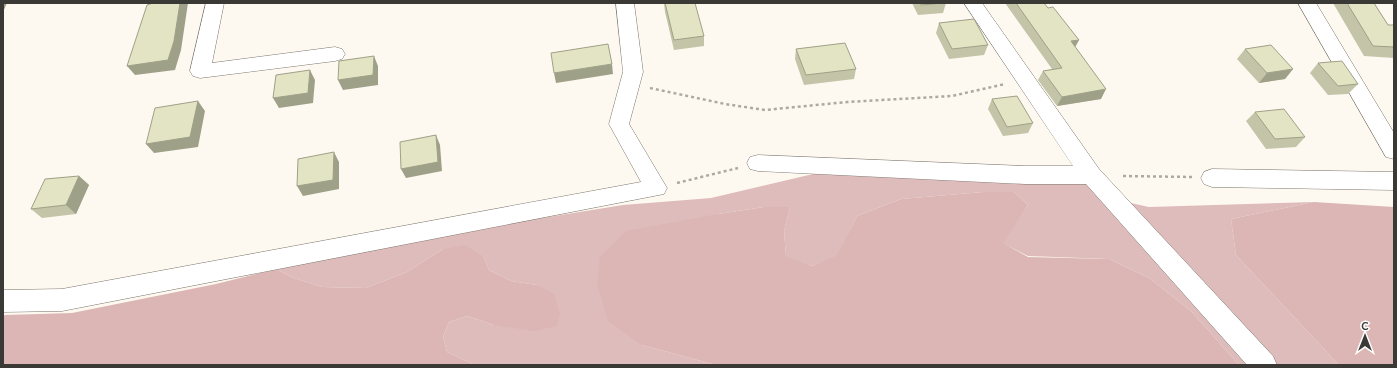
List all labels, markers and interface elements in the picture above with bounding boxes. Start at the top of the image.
north arrow [1345,316,1385,356]
text: С [1361,319,1369,332]

